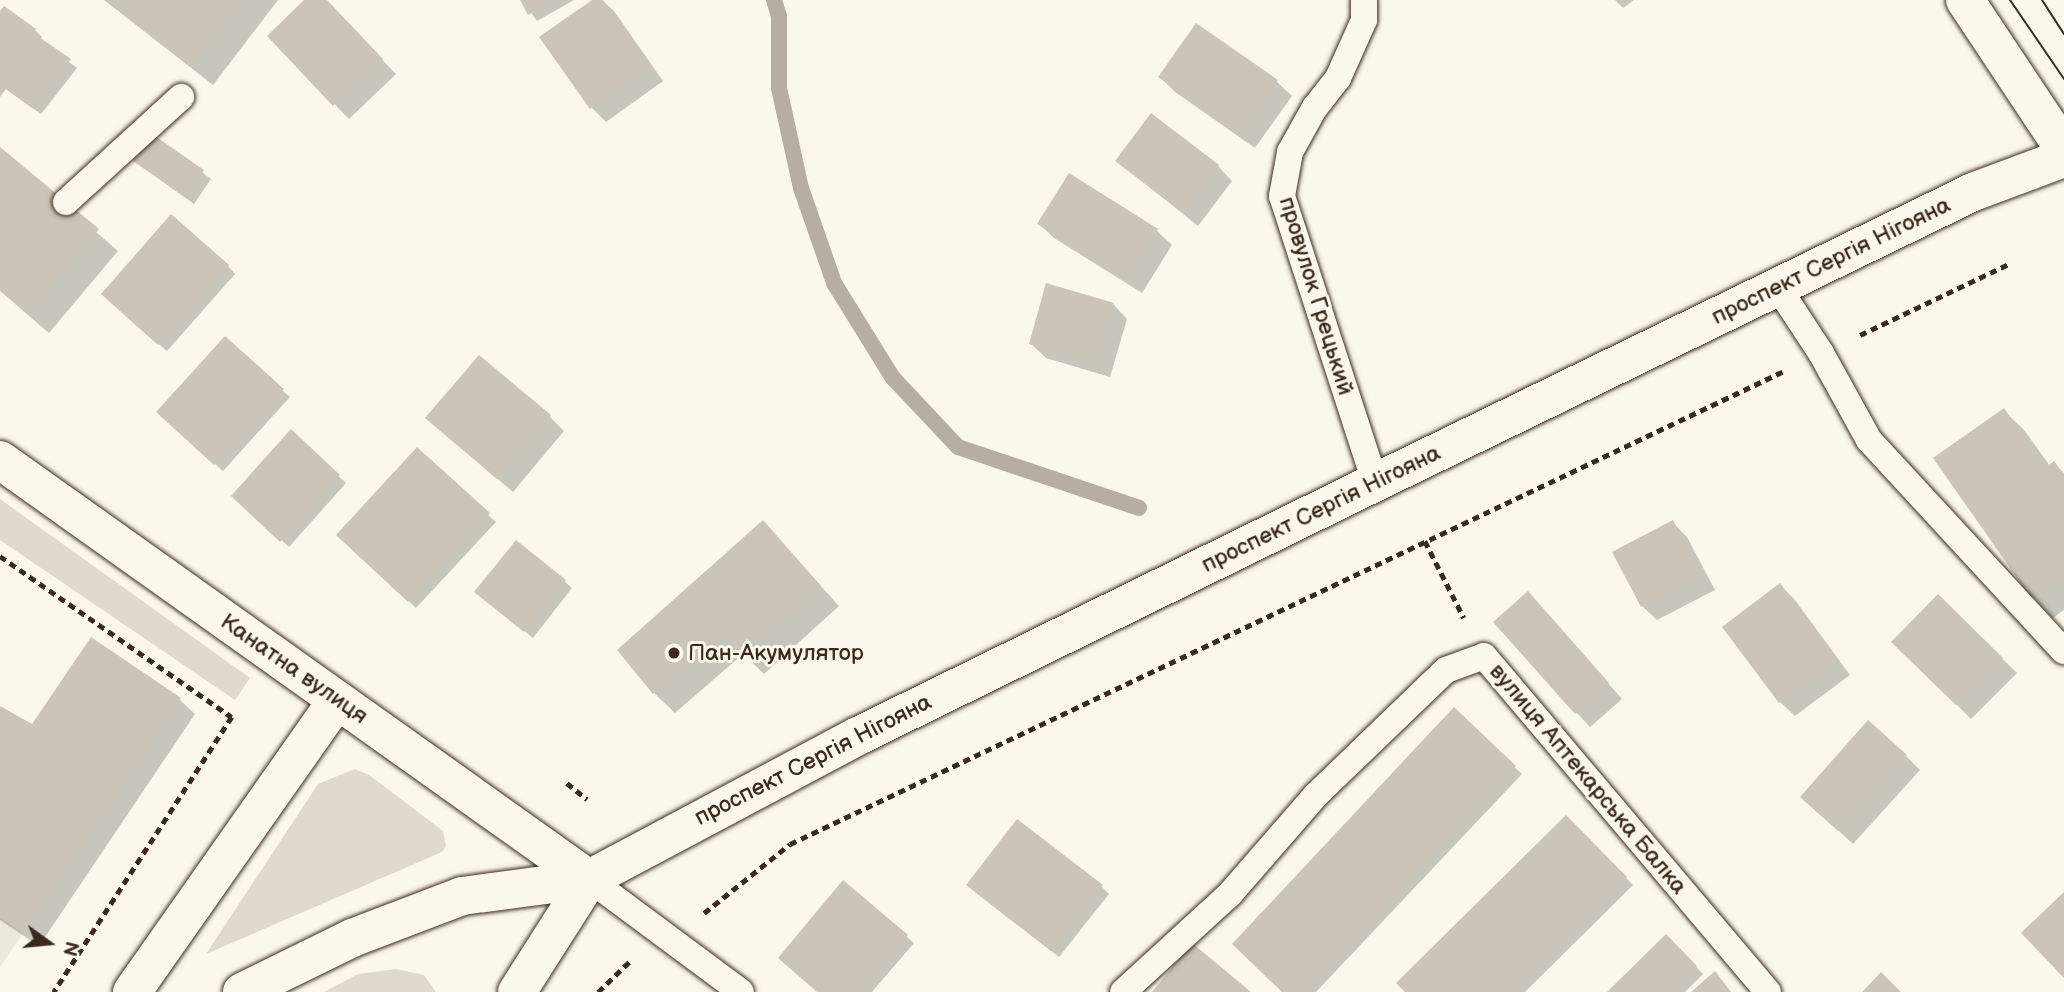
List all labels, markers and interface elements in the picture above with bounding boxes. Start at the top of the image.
street label: проспект Сергія Нігояна [1707,191,1955,331]
street label: провулок Грецький [1273,193,1359,399]
street label: проспект Сергія Нігояна [1197,439,1445,579]
street label: Канатна вулиця [215,608,373,730]
place label: Пан-Акумулятор [688,639,864,667]
marker: Пан-Акумулятор [666,645,682,661]
street label: вулиця Аптекарська Балка [1483,658,1693,900]
street label: проспект Сергія Нігояна [690,688,936,832]
north arrow [14,908,84,978]
text: N [57,939,83,958]

